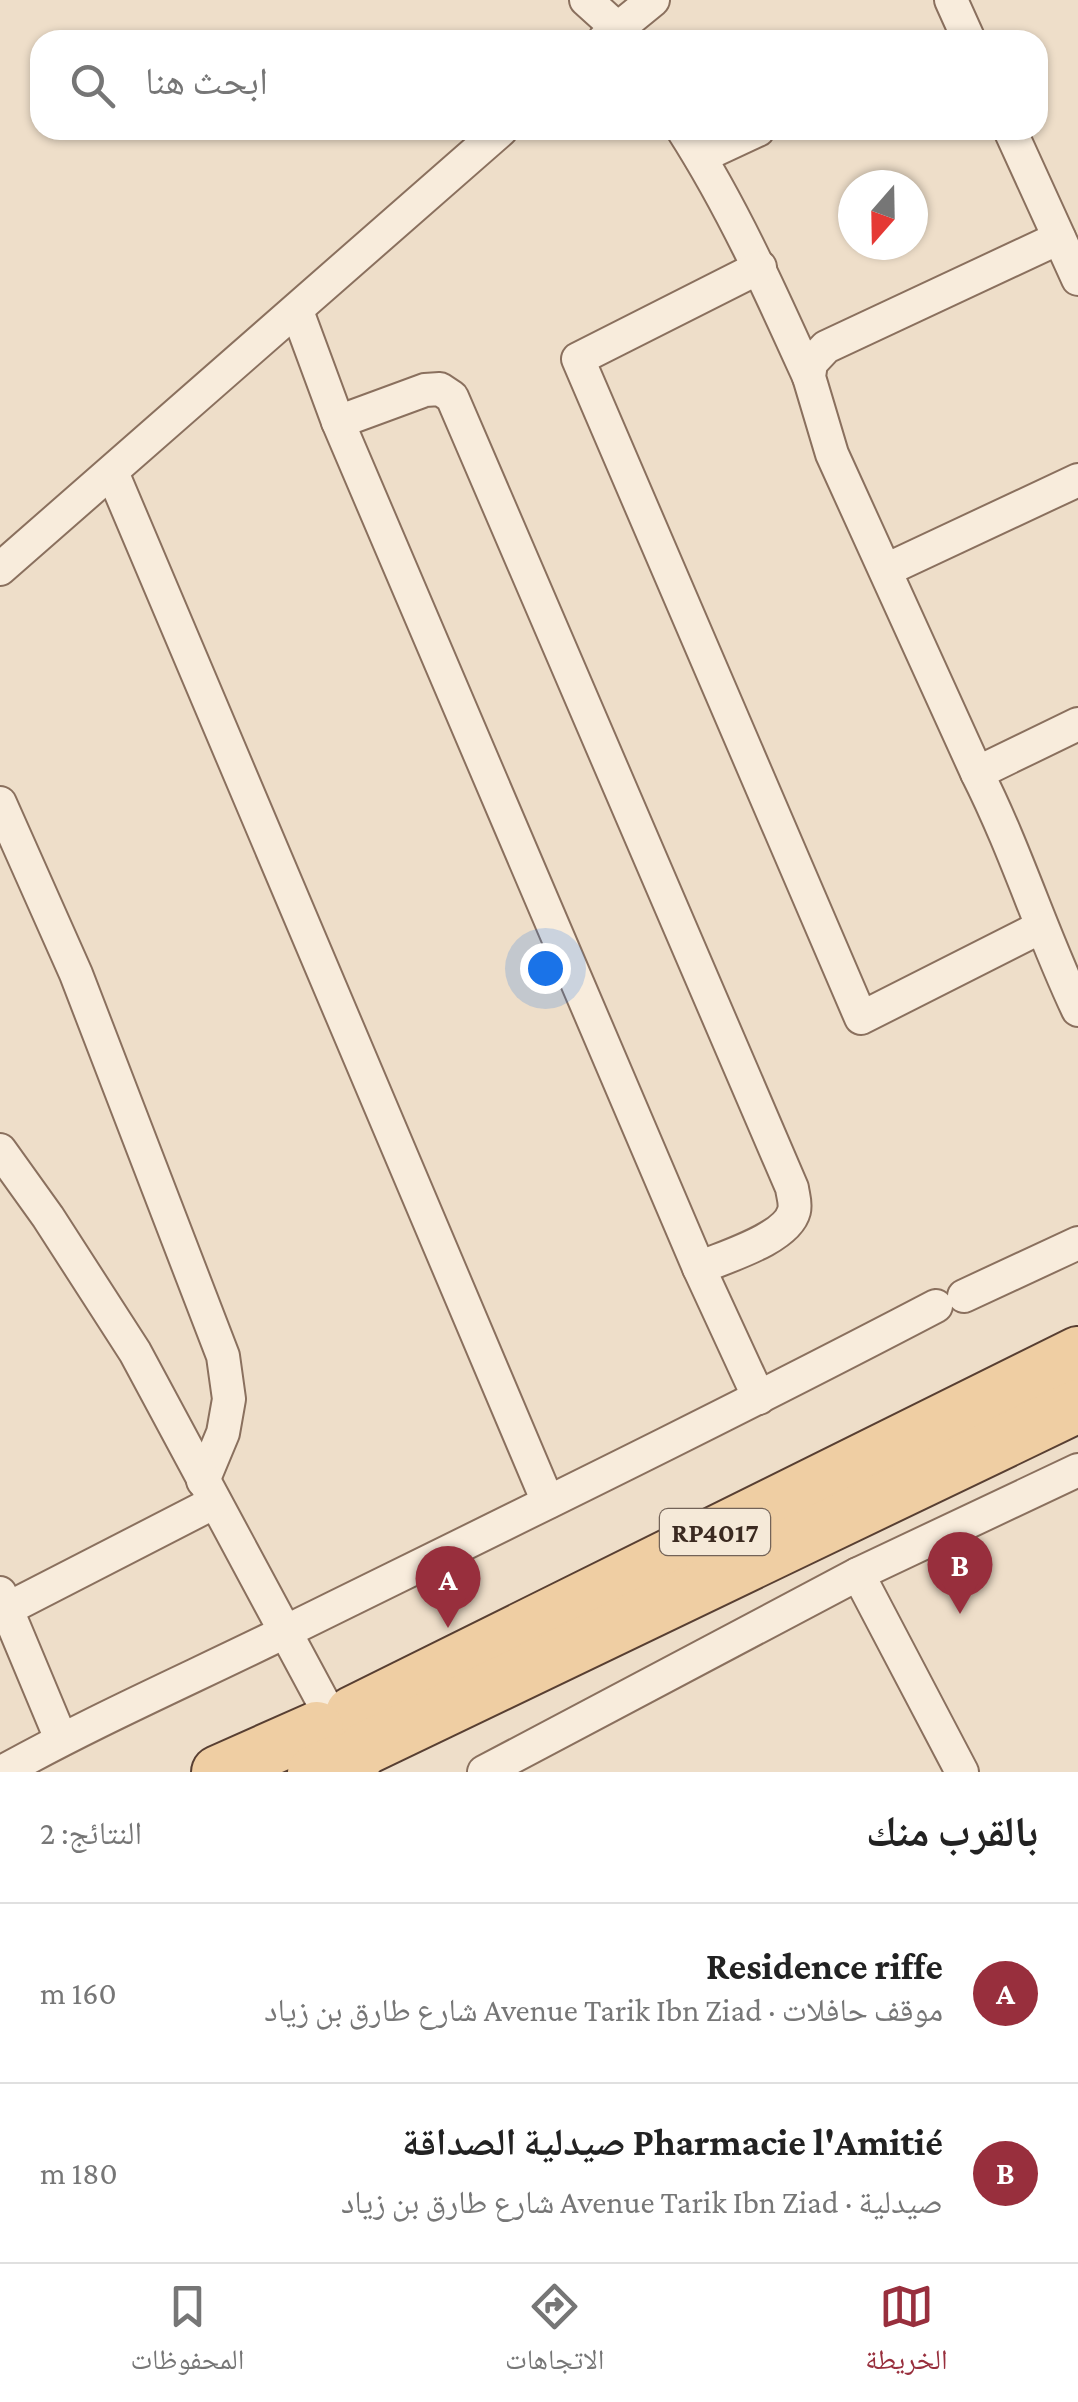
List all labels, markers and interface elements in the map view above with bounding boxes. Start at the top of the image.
search box [30,30,1048,140]
icon: search [65,58,120,113]
text: ابحث هنا [145,60,268,102]
north arrow [838,170,928,260]
your location [520,943,571,994]
road number: RP4017 [660,1509,770,1555]
pin: B [928,1532,992,1614]
pin: A [416,1546,480,1628]
text: بالقرب منك [866,1808,1038,1855]
text: النتائج: 2 [40,1815,142,1851]
text: Residence riffe [706,1945,943,1987]
text: 160 m [40,1975,117,2011]
text: A [996,1975,1015,2011]
text: موقف حافلات · Avenue Tarik Ibn Ziad شارع طارق بن زياد [264,1992,943,2028]
text: Pharmacie l'Amitié صيدلية الصداقة [402,2121,943,2163]
text: 180 m [40,2155,118,2191]
text: B [996,2155,1015,2191]
text: صيدلية · Avenue Tarik Ibn Ziad شارع طارق بن زياد [341,2184,943,2220]
tab: المحفوظات [130,2279,244,2387]
tab: الاتجاهات [505,2279,604,2387]
tab: الخريطة [865,2279,948,2387]

